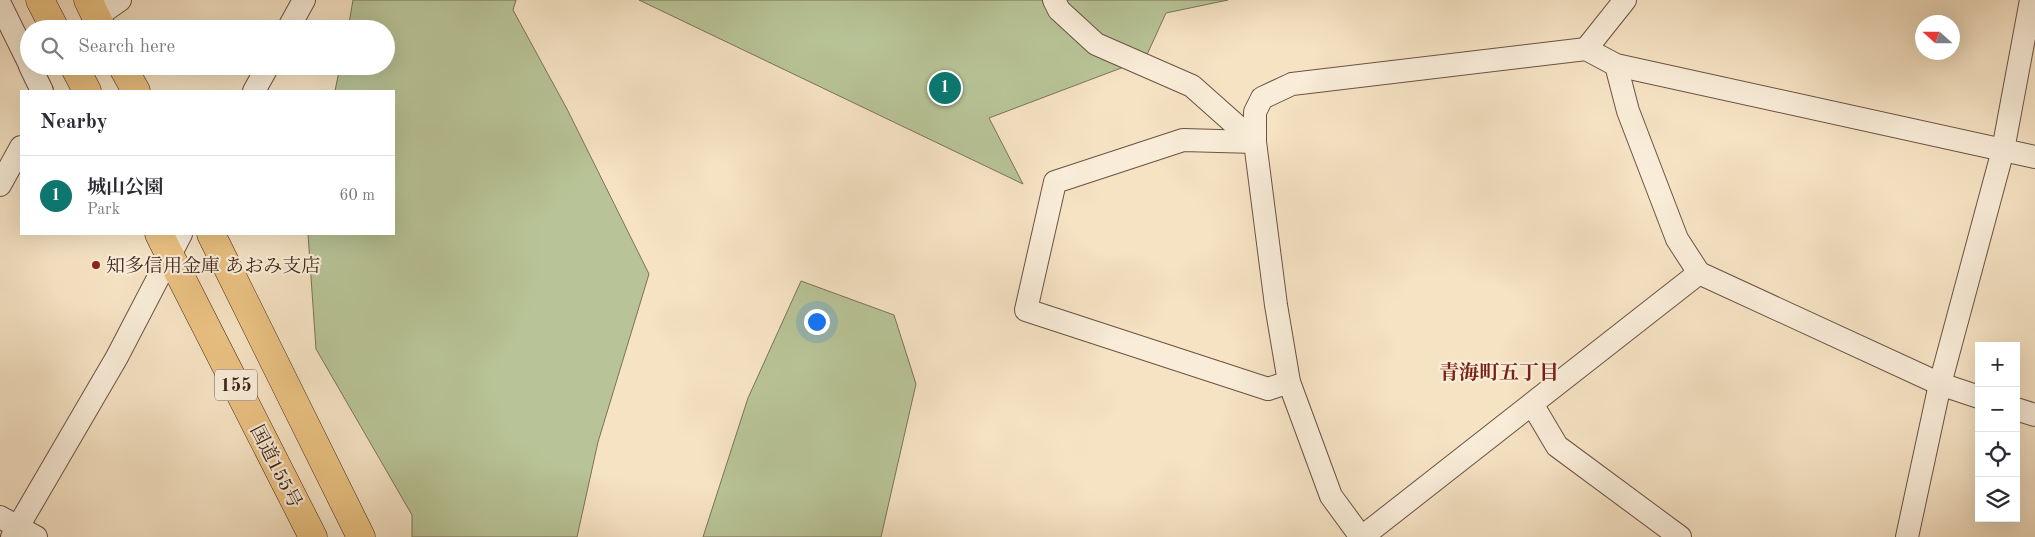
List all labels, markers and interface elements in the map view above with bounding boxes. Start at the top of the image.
north arrow [1915,15,1960,60]
search box [20,20,395,75]
icon: search [38,34,66,62]
text: Search here [78,38,175,57]
pin: 1 [929,69,961,107]
text: Nearby [40,112,108,133]
text: 城山公園 [87,179,163,198]
text: 1 [51,188,61,204]
text: 60 m [339,188,375,204]
text: Park [87,202,120,218]
place label: 知多信用金庫 あおみ支店 [106,255,320,277]
marker: 知多信用金庫 あおみ支店 [90,259,102,271]
your location [804,309,830,335]
map controls [1975,342,2020,522]
button: + [1975,342,2020,387]
district label: 青海町五丁目 [1439,362,1559,384]
road number: 155 [215,370,257,400]
button: − [1975,387,2020,432]
street label: 国道155号 [246,422,305,512]
button: locate [1975,432,2020,477]
button: layers [1975,477,2020,522]

